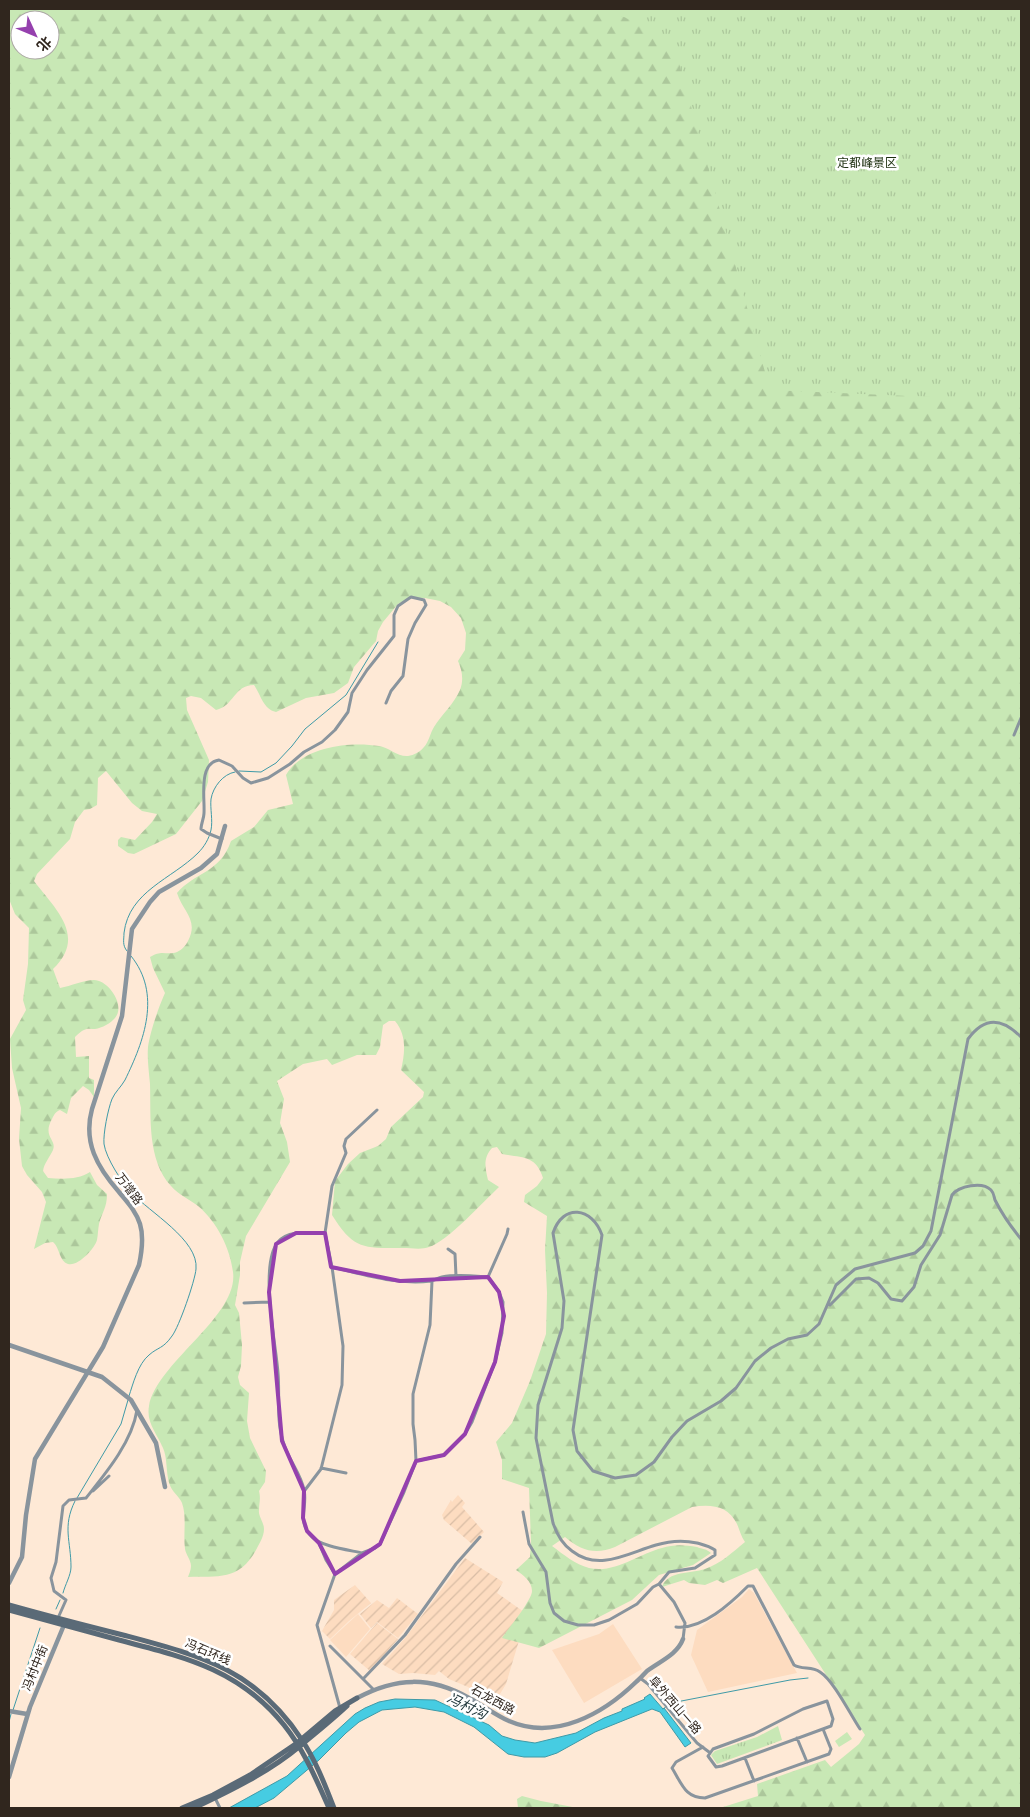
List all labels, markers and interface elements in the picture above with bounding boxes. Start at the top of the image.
north arrow [10,10,60,60]
text: 北 [33,33,55,55]
park label: 定都峰景区 [837,156,897,170]
street label: 万增路 [113,1170,145,1208]
street label: 冯石环线 [183,1636,233,1668]
street label: 冯村中街 [20,1643,50,1693]
street label: 阜外西山一路 [646,1673,704,1737]
street label: 石龙西路 [469,1682,517,1718]
water label: 冯村沟 [444,1690,491,1724]

